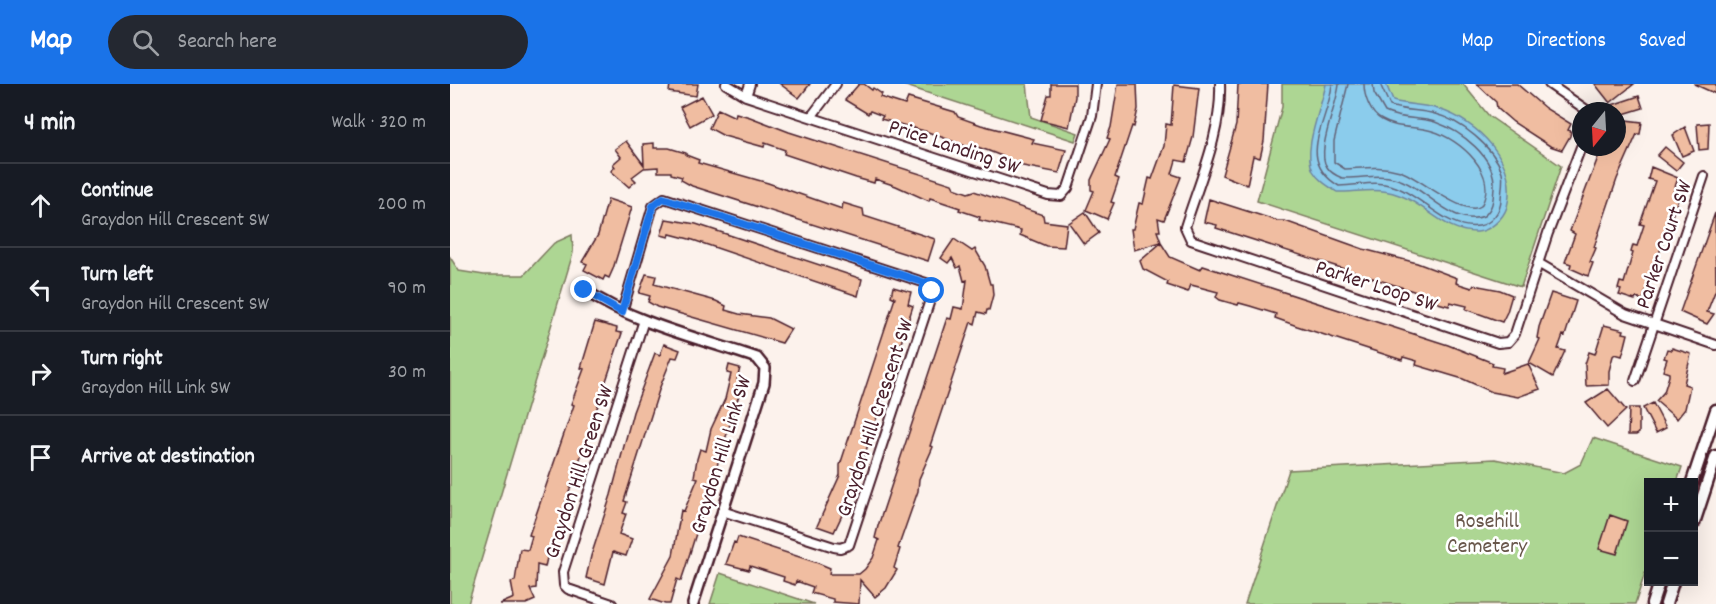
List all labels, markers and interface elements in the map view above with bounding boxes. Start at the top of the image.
search box [108,15,528,69]
text: Map [30,22,72,62]
icon: search [129,26,162,59]
text: Search here [177,27,277,58]
text: Map [1462,27,1493,57]
text: Directions [1526,27,1606,57]
text: Saved [1639,27,1686,57]
north arrow [1572,102,1626,156]
text: 4 min [24,105,75,142]
text: Walk · 320 m [332,109,426,137]
street label: Price Landing SW [884,112,1024,184]
text: Continue [81,176,153,207]
street label: Parker Court SW [1629,176,1702,314]
icon: ahead [24,189,57,222]
text: 200 m [377,191,426,219]
text: Graydon Hill Crescent SW [81,207,269,235]
street label: Parker Loop SW [1311,253,1441,322]
text: Turn left [81,260,153,291]
icon: left [24,273,57,306]
text: 90 m [388,275,426,303]
route end [570,276,596,302]
route start [918,277,944,303]
text: Graydon Hill Crescent SW [81,291,269,319]
street label: Graydon Hill Crescent SW [830,315,923,521]
text: Turn right [81,344,163,375]
icon: right [24,357,57,390]
text: 30 m [388,359,426,387]
street label: Graydon Hill Link SW [684,372,761,538]
text: Graydon Hill Link SW [81,375,230,403]
street label: Graydon Hill Green SW [538,381,623,563]
icon: arrive [24,441,57,474]
text: Arrive at destination [81,442,255,473]
map controls [1644,478,1698,586]
button: + [1644,478,1698,532]
park label: Rosehill Cemetery [1447,507,1528,563]
button: − [1644,532,1698,586]

